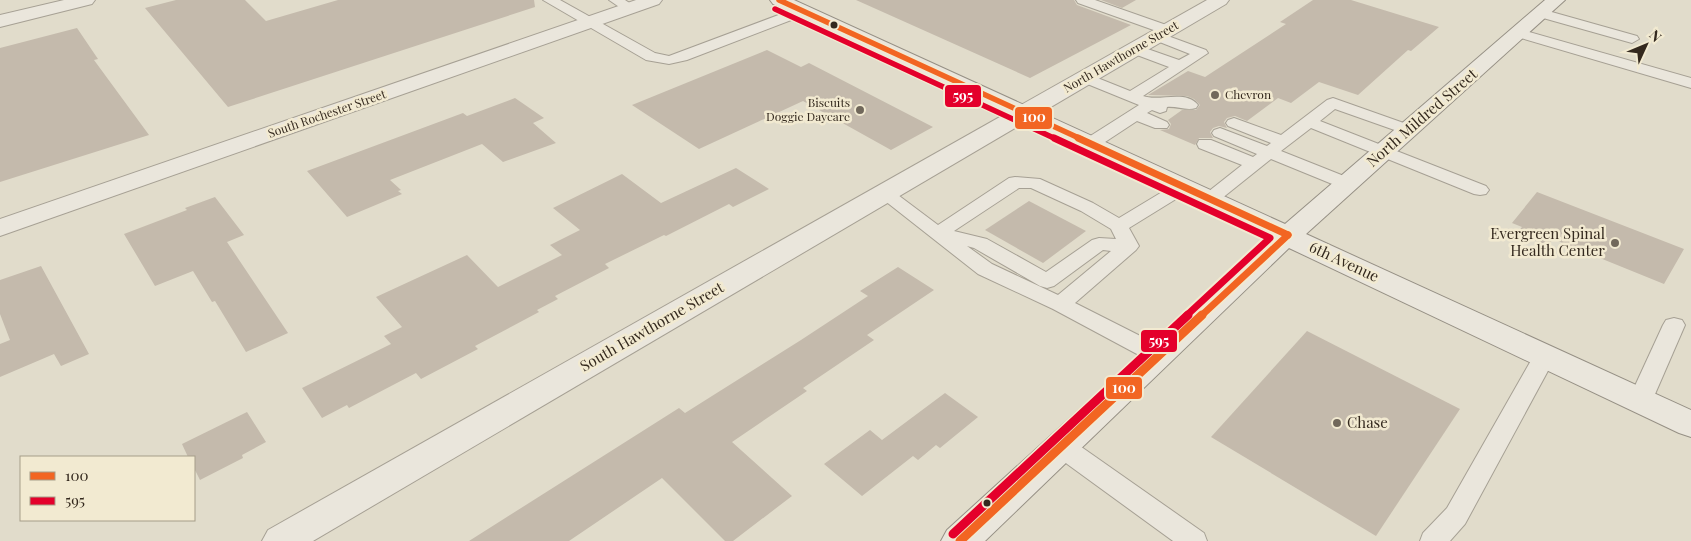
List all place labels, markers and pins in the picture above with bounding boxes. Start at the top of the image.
unlabelled marker [829,20,839,30]
place label: Chevron [1225,86,1271,102]
marker: Chevron [1209,89,1221,101]
place label: Biscuits Doggie Daycare [766,94,850,124]
marker: Biscuits Doggie Daycare [854,104,866,116]
place label: Evergreen Spinal Health Center [1490,223,1605,260]
marker: Evergreen Spinal Health Center [1609,237,1621,249]
place label: Chase [1347,412,1388,432]
marker: Chase [1331,417,1343,429]
unlabelled marker [982,498,992,508]

